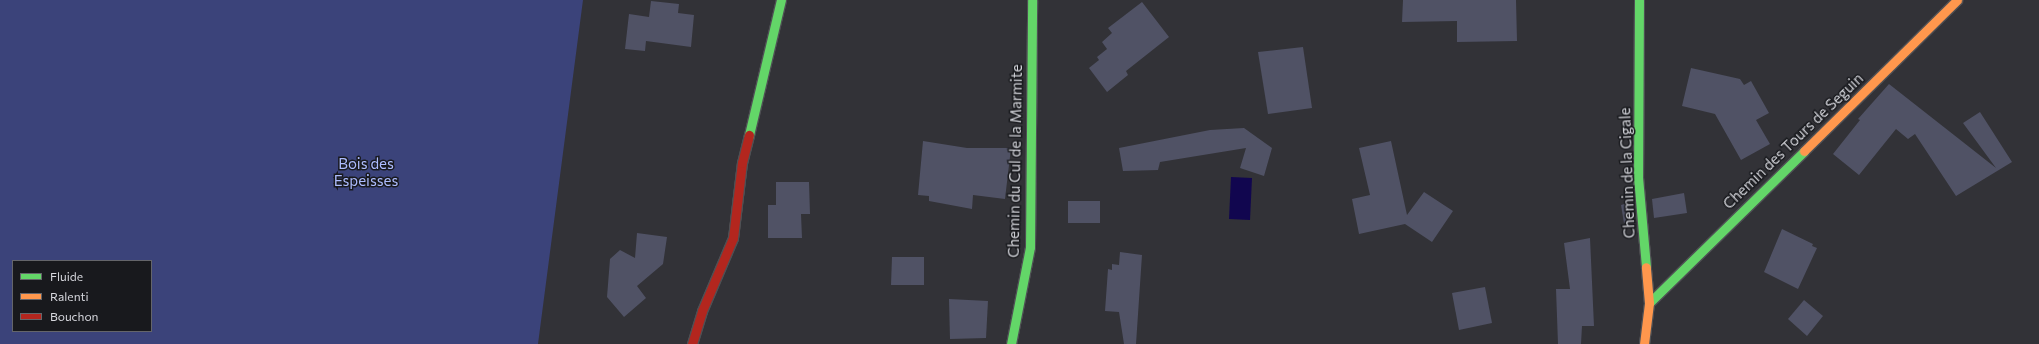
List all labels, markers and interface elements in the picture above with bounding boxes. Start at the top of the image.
street label: Chemin du Cul de la Marmite [1004,64,1026,258]
street label: Chemin des Tours de Seguin [1719,69,1867,213]
street label: Chemin de la Cigale [1616,107,1638,239]
park label: Bois des Espeisses [334,154,398,189]
legend [12,260,152,332]
text: Fluide [50,269,83,283]
text: Ralenti [50,289,89,303]
text: Bouchon [50,309,98,323]

